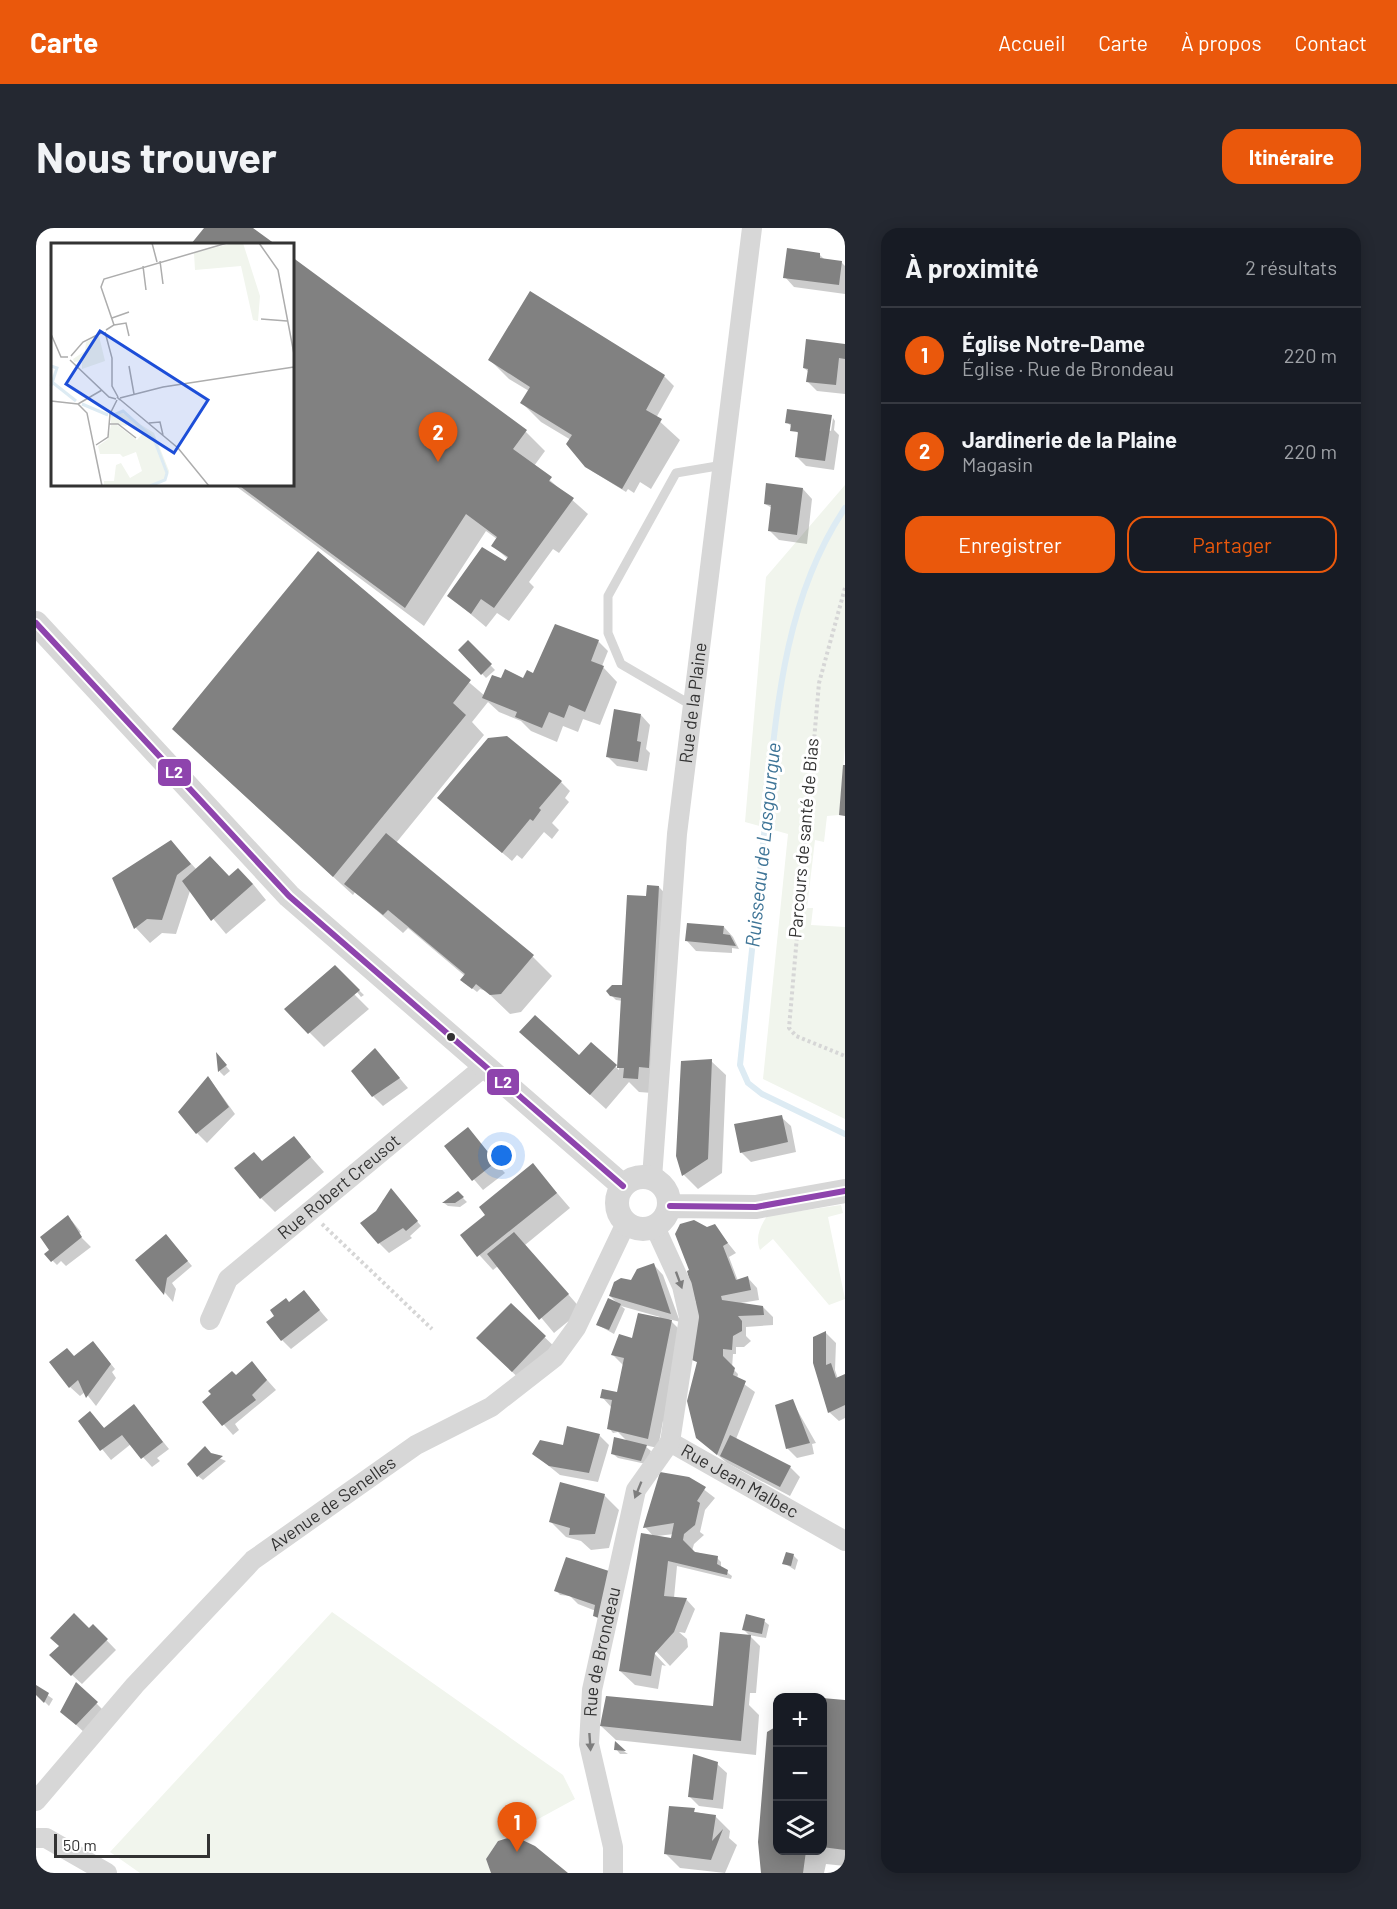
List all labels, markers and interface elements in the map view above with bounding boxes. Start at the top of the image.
text: Carte [30,25,98,59]
text: Accueil [998,30,1065,55]
text: Carte [1098,30,1148,55]
text: À propos [1181,30,1262,55]
text: Contact [1295,30,1367,55]
button: Itinéraire [1222,129,1361,184]
text: Nous trouver [36,131,277,181]
inset map [51,243,294,486]
text: À proximité [905,252,1039,283]
text: 2 résultats [1245,255,1337,279]
text: Église Notre-Dame [962,330,1145,356]
text: 1 [921,343,928,367]
text: 220 m [1284,343,1337,367]
text: Église · Rue de Brondeau [962,356,1174,380]
pin: 2 [418,412,458,462]
text: Jardinerie de la Plaine [962,426,1177,452]
text: 2 [919,439,930,463]
text: 220 m [1284,439,1337,463]
text: Magasin [962,452,1033,476]
button: Enregistrer [905,516,1115,573]
button: Partager [1127,516,1337,573]
street label: Rue de la Plaine [674,641,711,765]
street label: Parcours de santé de Bias [783,737,823,939]
water label: Ruisseau de Lasgourgue [739,741,785,949]
line badge: L2 [157,758,192,787]
text: L2 [165,762,183,781]
unlabelled marker [445,1031,457,1043]
line badge: L2 [486,1068,520,1096]
text: L2 [494,1072,512,1091]
street label: Rue Robert Creusot [273,1129,404,1243]
your location [487,1141,516,1170]
one-way arrow [675,1271,685,1289]
street label: Rue Jean Malbec [678,1439,803,1522]
street label: Avenue de Senelles [265,1451,400,1555]
one-way arrow [633,1482,643,1500]
street label: Rue de Brondeau [579,1585,624,1718]
map controls [773,1693,827,1855]
button: + [773,1693,827,1747]
one-way arrow [585,1733,595,1752]
button: − [773,1747,827,1801]
button: layers [773,1801,827,1855]
pin: 1 [498,1802,536,1852]
scale bar [54,1831,210,1858]
text: 50 m [63,1835,97,1854]

